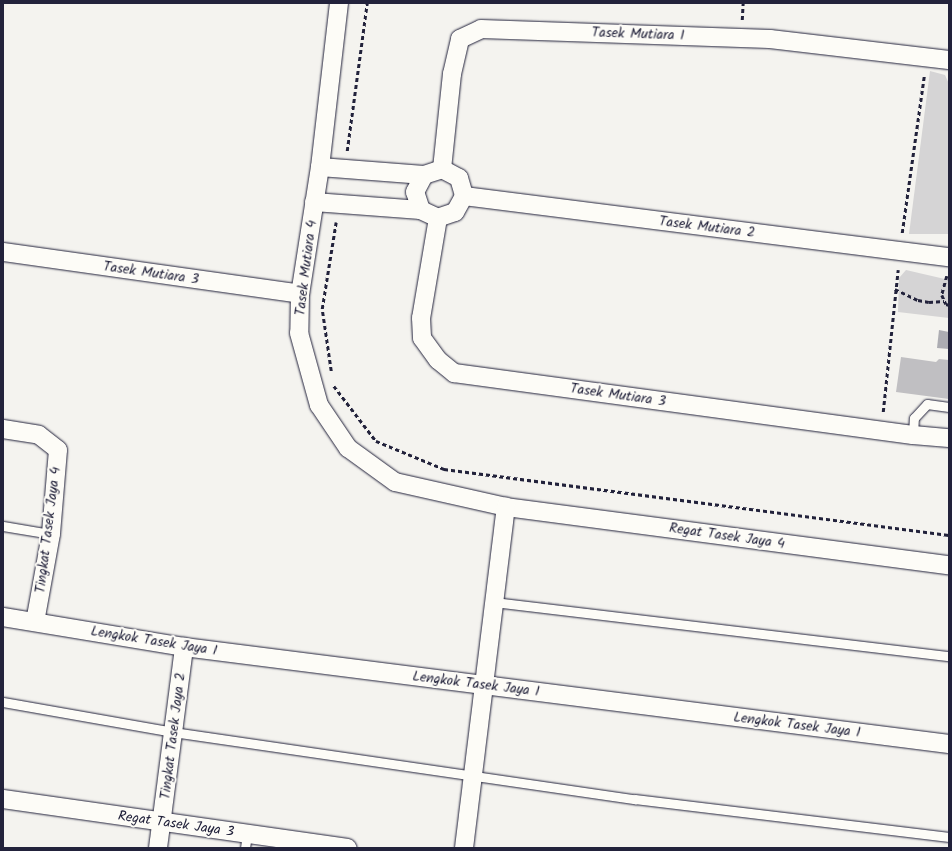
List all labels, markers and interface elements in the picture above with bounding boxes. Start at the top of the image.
street label: Tasek Mutiara 1 [591,24,685,44]
street label: Tasek Mutiara 2 [658,213,756,241]
street label: Tasek Mutiara 4 [292,219,320,317]
street label: Tasek Mutiara 3 [102,258,200,288]
street label: Tasek Mutiara 3 [569,380,667,410]
street label: Tingkat Tasek Jaya 4 [32,466,64,594]
street label: Regat Tasek Jaya 4 [668,520,786,552]
street label: Lengkok Tasek Jaya 1 [90,623,218,659]
street label: Lengkok Tasek Jaya 1 [412,668,540,700]
street label: Tingkat Tasek Jaya 2 [157,672,189,800]
street label: Lengkok Tasek Jaya 1 [733,709,861,741]
street label: Regat Tasek Jaya 3 [117,808,235,840]

